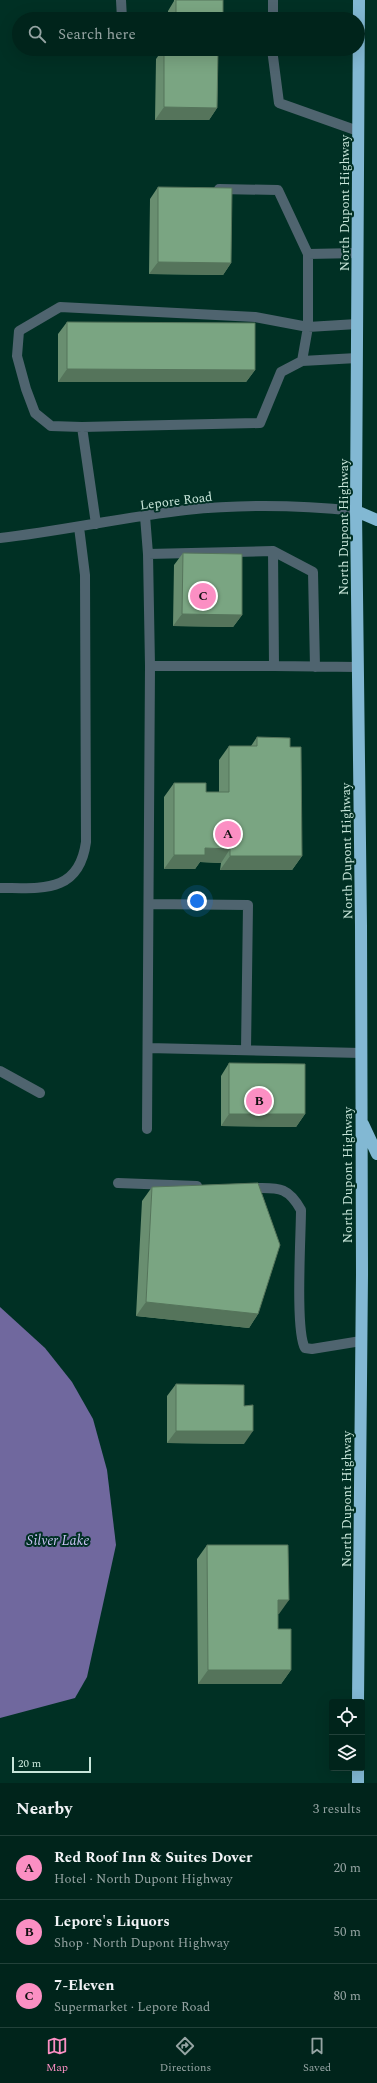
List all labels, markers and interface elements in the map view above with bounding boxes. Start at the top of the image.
search box [12,12,365,56]
icon: search [26,23,48,45]
text: Search here [58,23,136,46]
street label: North Dupont Highway [335,134,355,271]
street label: North Dupont Highway [334,458,354,595]
street label: Lepore Road [139,487,214,515]
pin: C [190,581,216,611]
street label: North Dupont Highway [336,782,358,919]
pin: A [215,819,241,849]
your location [187,891,207,911]
pin: B [246,1086,272,1116]
street label: North Dupont Highway [338,1106,358,1243]
street label: North Dupont Highway [337,1430,357,1567]
water label: Silver Lake [27,1530,89,1551]
map controls [329,1699,365,1771]
button: locate [329,1699,365,1735]
button: layers [329,1735,365,1771]
scale bar [12,1755,91,1774]
text: 20 m [18,1755,41,1772]
text: Nearby [16,1796,72,1822]
text: 3 results [313,1799,361,1819]
text: Red Roof Inn & Suites Dover [54,1846,252,1869]
text: A [24,1858,34,1878]
text: 20 m [334,1858,361,1878]
text: Hotel · North Dupont Highway [54,1869,233,1889]
text: Lepore's Liquors [54,1910,170,1933]
text: B [24,1922,34,1942]
text: 50 m [334,1922,361,1942]
text: Shop · North Dupont Highway [54,1933,229,1953]
text: 7-Eleven [54,1974,114,1997]
text: C [24,1986,34,2006]
text: 80 m [334,1986,361,2006]
text: Supermarket · Lepore Road [54,1997,210,2017]
tab: Map [46,2035,68,2076]
tab: Directions [160,2035,211,2076]
tab: Saved [303,2035,331,2076]

